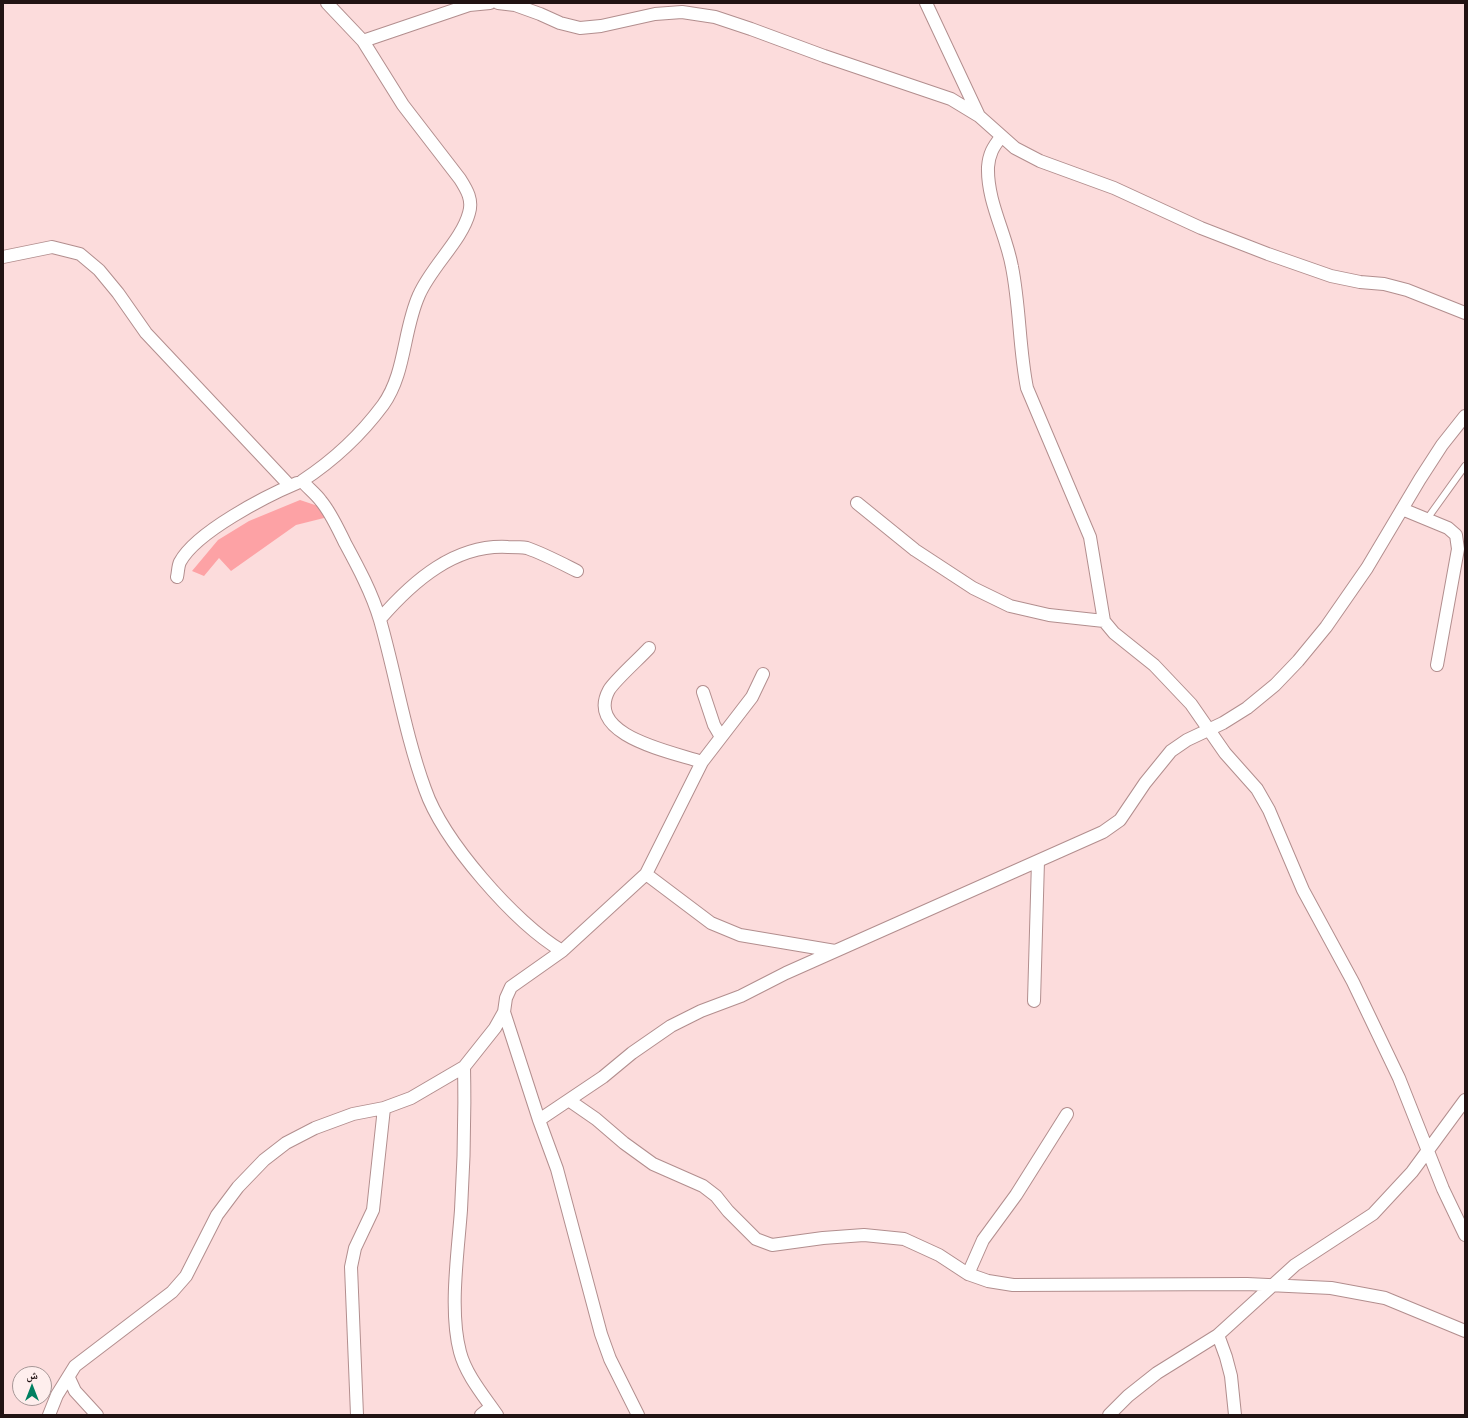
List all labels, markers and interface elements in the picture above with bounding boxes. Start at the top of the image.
north arrow [12,1366,52,1406]
text: ش [26,1368,38,1382]

